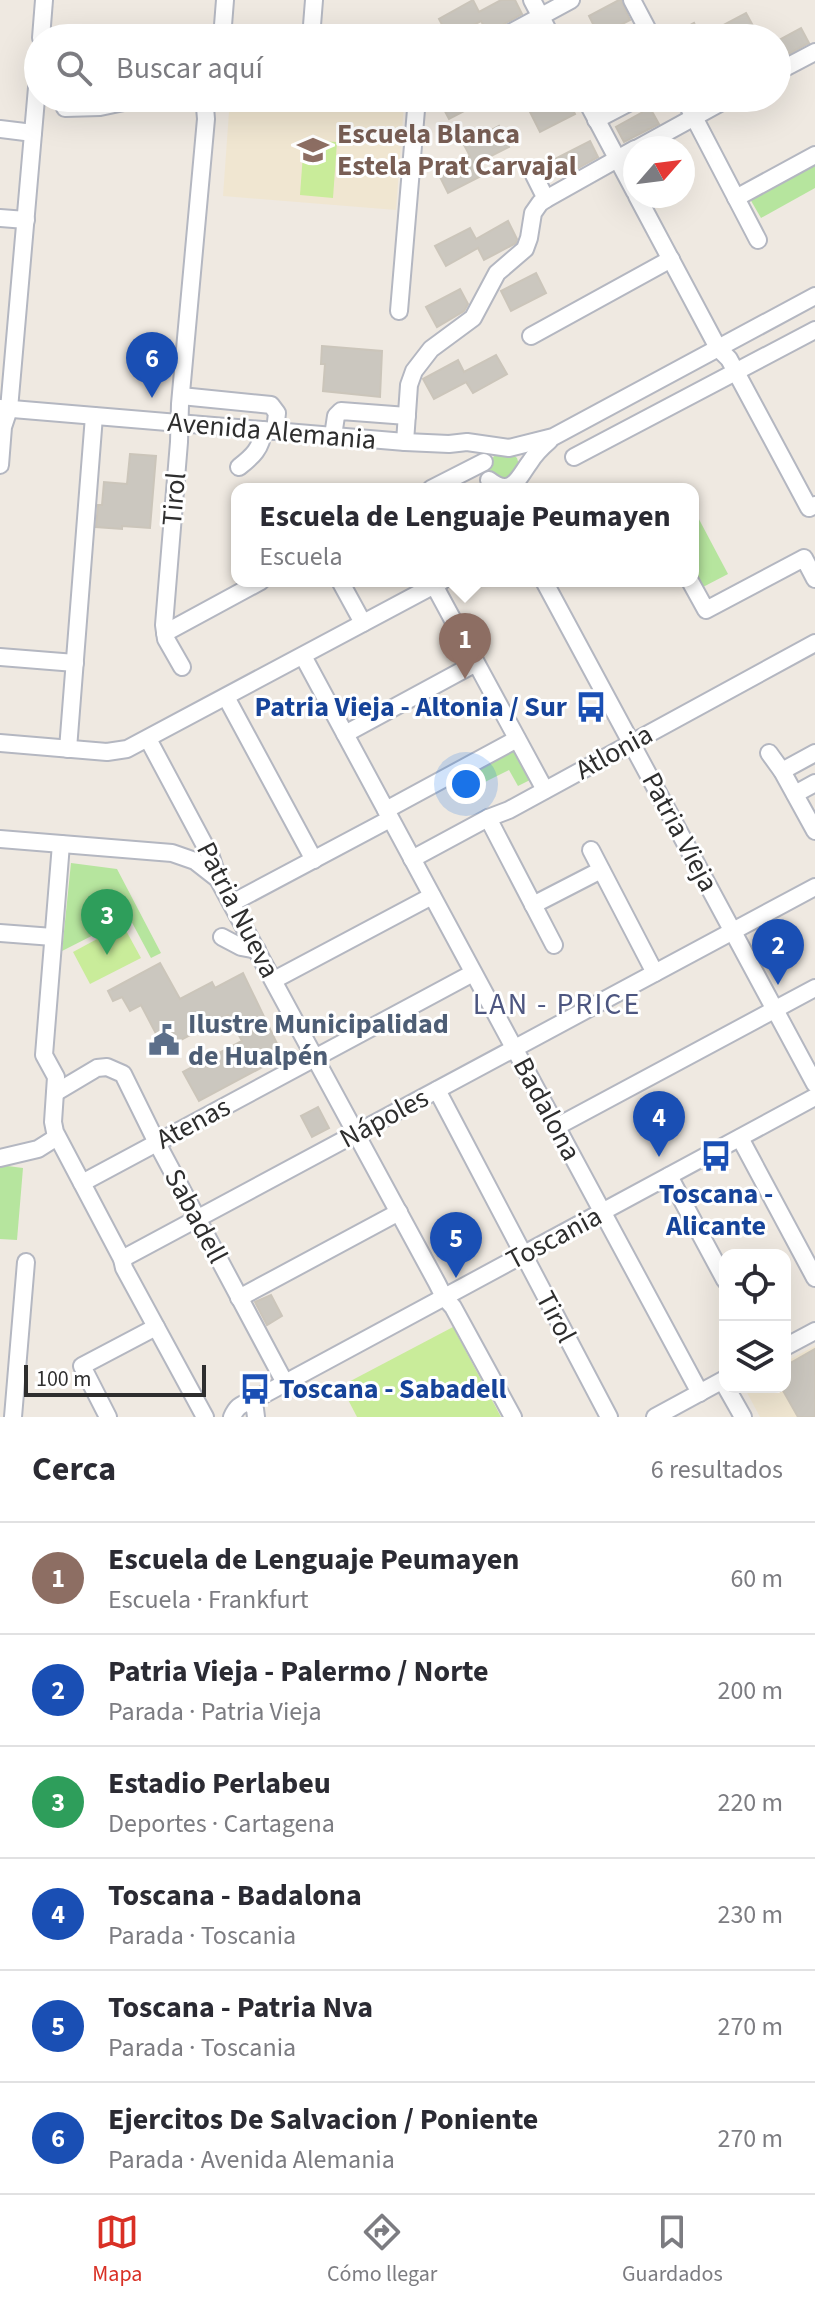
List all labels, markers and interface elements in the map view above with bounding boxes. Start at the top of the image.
search box [24,24,791,112]
icon: search [52,46,96,90]
text: Buscar aquí [116,47,263,90]
place label: Escuela Blanca Estela Prat Carvajal [337,114,577,186]
school or university icon: Escuela Blanca Estela Prat Carvajal [296,133,330,167]
north arrow [623,136,695,208]
pin: 6 [126,332,178,398]
street label: Avenida Alemania [166,402,378,460]
street label: Tirol [152,471,196,527]
popup [231,483,699,587]
text: Escuela de Lenguaje Peumayen [259,495,671,538]
text: Escuela [259,538,343,575]
pin: 1 [439,613,491,679]
place label: Patria Vieja - Altonia / Sur [255,687,568,727]
bus stop icon: Patria Vieja - Altonia / Sur [574,690,608,724]
street label: Atlonia [568,714,660,790]
your location [446,764,486,804]
street label: Patria Vieja [632,765,728,899]
street label: Patria Nueva [187,835,289,985]
pin: 3 [81,889,133,955]
pin: 2 [752,919,804,985]
district label: LAN - PRICE [473,983,641,1026]
place label: Ilustre Municipalidad de Hualpén [188,1004,449,1076]
public building icon: Ilustre Municipalidad de Hualpén [147,1023,181,1057]
street label: Badalona [503,1050,591,1168]
street label: Nápoles [332,1078,436,1158]
street label: Atenas [149,1087,237,1159]
pin: 4 [633,1091,685,1157]
bus stop icon: Toscana - Alicante [699,1139,733,1173]
street label: Sabadell [154,1162,238,1270]
place label: Toscana - Alicante [659,1174,773,1246]
street label: Toscania [499,1196,609,1280]
pin: 5 [430,1212,482,1278]
map controls [719,1249,791,1393]
button: locate [719,1249,791,1321]
street label: Tirol [526,1284,586,1350]
button: layers [719,1321,791,1393]
scale bar [24,1361,206,1397]
text: 100 m [36,1363,91,1395]
place label: Toscana - Sabadell [279,1369,506,1409]
bus stop icon: Toscana - Sabadell [238,1372,272,1406]
text: Cerca [32,1445,116,1494]
text: 6 resultados [651,1451,783,1488]
text: Escuela de Lenguaje Peumayen [108,1538,519,1581]
text: 1 [51,1560,65,1597]
text: 60 m [730,1560,783,1597]
text: Escuela · Frankfurt [108,1581,309,1618]
text: Patria Vieja - Palermo / Norte [108,1650,489,1693]
text: 2 [51,1672,65,1709]
text: 200 m [717,1672,783,1709]
text: Parada · Patria Vieja [108,1693,322,1730]
text: Estadio Perlabeu [108,1762,331,1805]
text: 3 [51,1784,65,1821]
text: 220 m [717,1784,783,1821]
text: Deportes · Cartagena [108,1805,335,1842]
text: Toscana - Badalona [108,1874,362,1917]
text: 4 [51,1896,65,1933]
text: 230 m [717,1896,783,1933]
text: Parada · Toscania [108,1917,296,1954]
text: Toscana - Patria Nva [108,1986,373,2029]
text: 5 [51,2008,65,2045]
text: 270 m [717,2008,783,2045]
text: Parada · Toscania [108,2029,296,2066]
text: Ejercitos De Salvacion / Poniente [108,2098,538,2141]
text: 6 [51,2120,65,2157]
text: 270 m [717,2120,783,2157]
text: Parada · Avenida Alemania [108,2141,395,2178]
tab: Mapa [92,2210,142,2290]
tab: Cómo llegar [327,2210,437,2290]
tab: Guardados [622,2210,723,2290]

